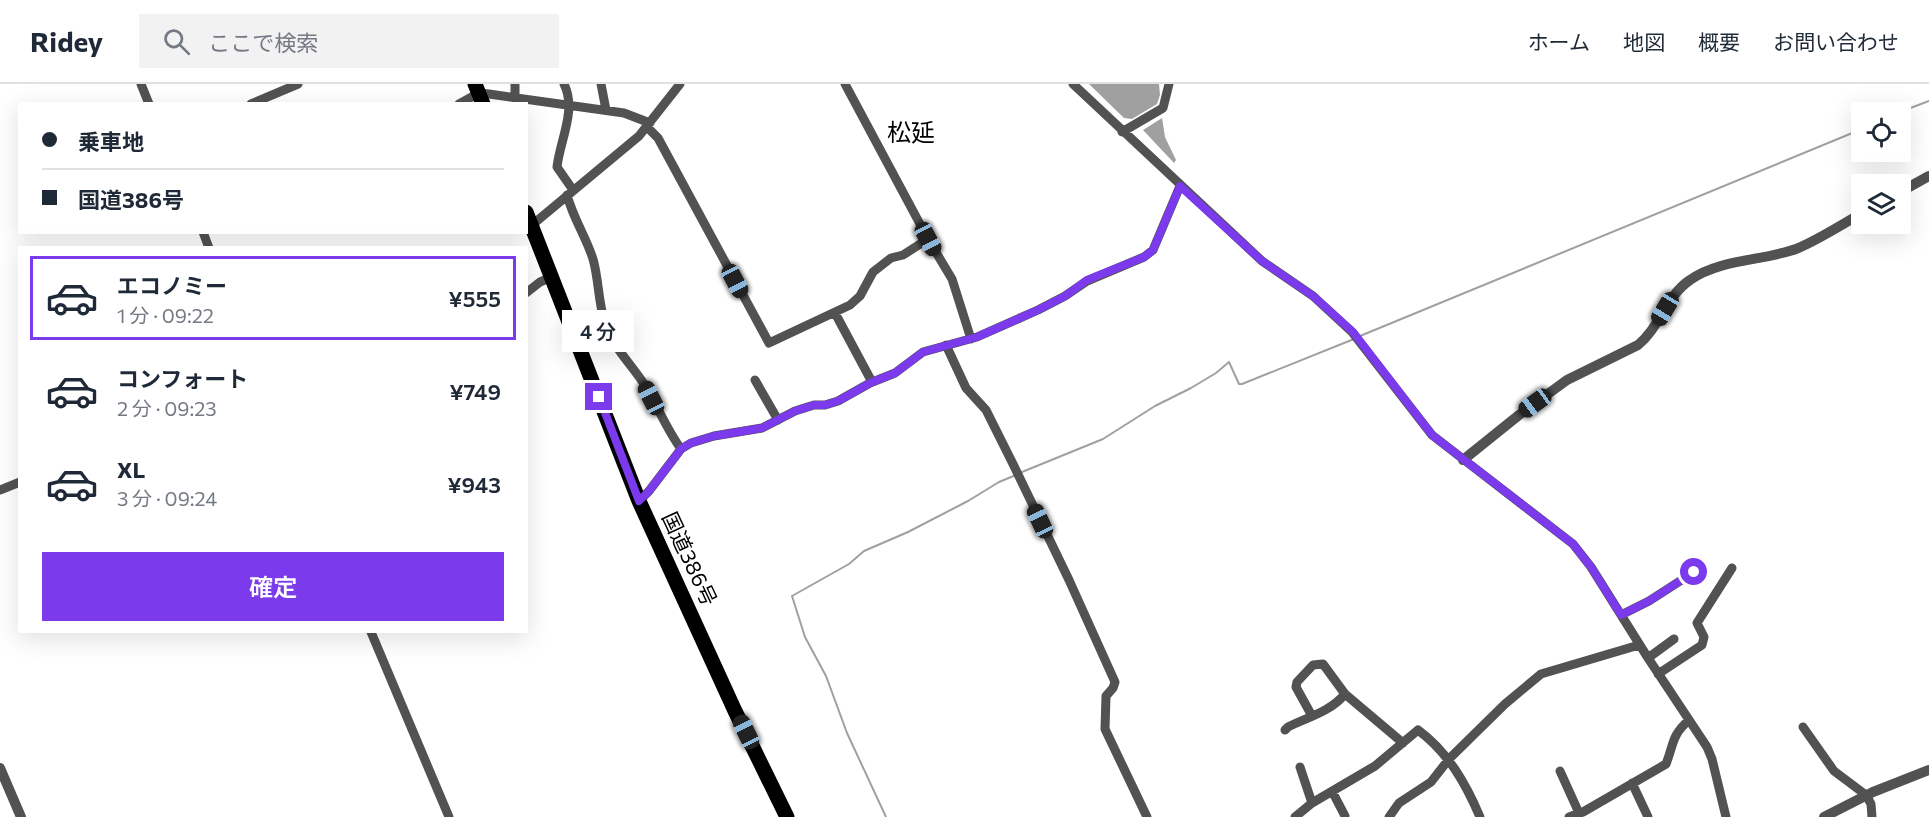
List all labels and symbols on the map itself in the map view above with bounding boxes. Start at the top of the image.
district label: 松延 [887,117,935,146]
car [912,219,944,259]
car [719,261,751,301]
car [1648,289,1682,329]
callout: 4 分 [563,310,635,352]
car [635,378,667,418]
route end [585,383,612,410]
car [1515,385,1555,421]
car [1024,501,1056,541]
street label: 国道386号 [658,508,723,609]
route start [1680,558,1707,585]
car [730,712,762,752]

